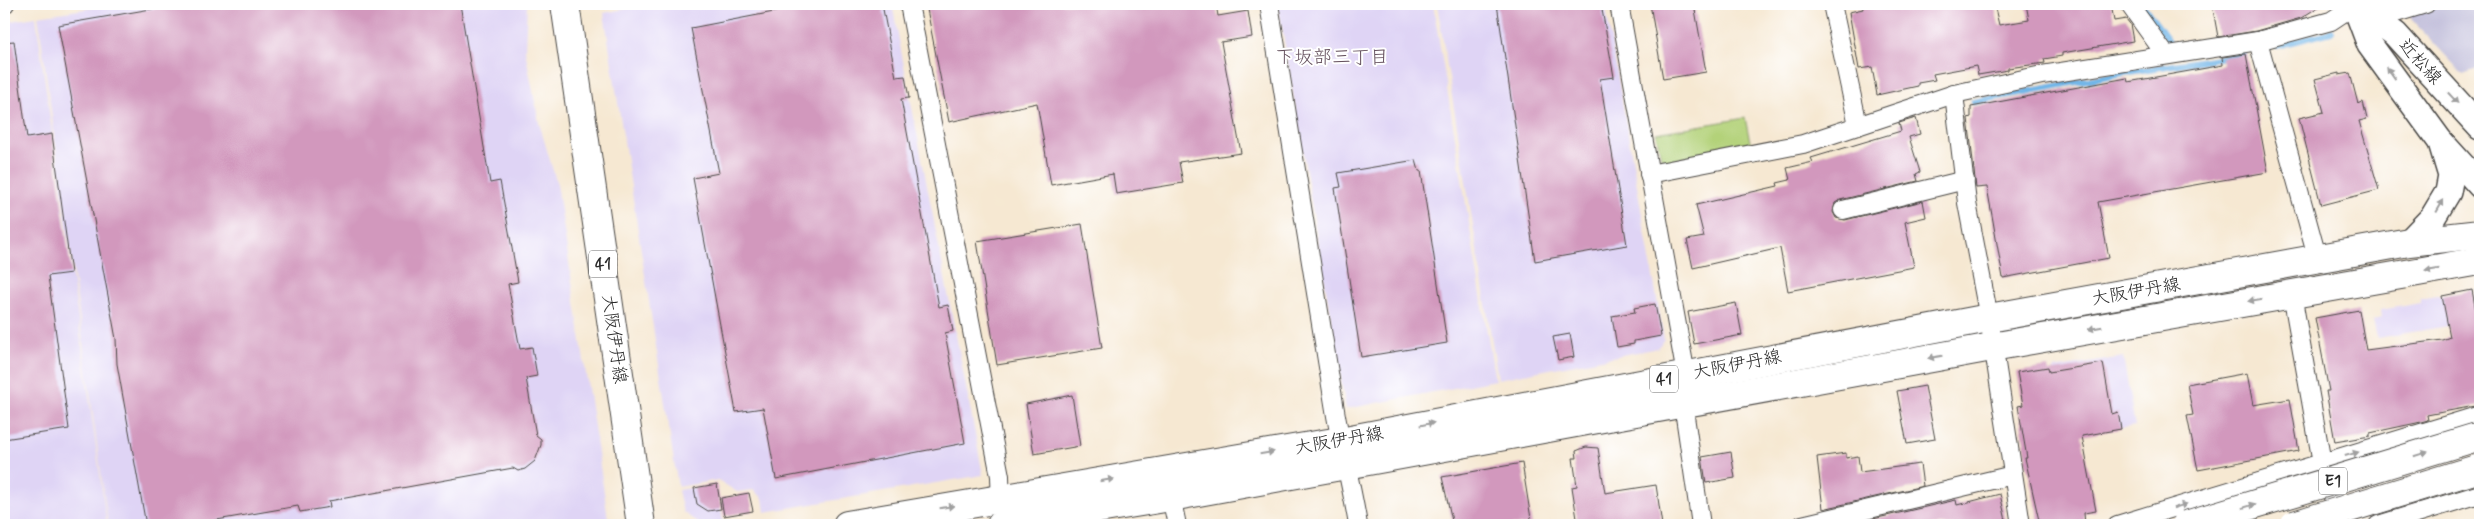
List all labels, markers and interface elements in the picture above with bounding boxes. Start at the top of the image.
street label: 近松線 [2393,34,2447,90]
district label: 下坂部三丁目 [1275,45,1389,70]
one-way arrow [2386,67,2396,80]
one-way arrow [2447,92,2459,104]
one-way arrow [2436,199,2445,213]
road number: 41 [589,250,617,278]
one-way arrow [2424,266,2440,274]
street label: 大阪伊丹線 [2090,272,2182,312]
street label: 大阪伊丹線 [596,293,632,385]
one-way arrow [2247,297,2263,305]
one-way arrow [2087,325,2103,333]
street label: 大阪伊丹線 [1691,345,1783,385]
one-way arrow [1927,353,1943,361]
road number: 41 [1650,366,1678,392]
one-way arrow [1419,420,1435,428]
street label: 大阪伊丹線 [1293,421,1385,461]
one-way arrow [1259,449,1275,457]
one-way arrow [2414,449,2429,457]
one-way arrow [2345,450,2360,458]
road number: E1 [2319,468,2347,494]
one-way arrow [1099,476,1115,484]
one-way arrow [2173,502,2188,510]
one-way arrow [2242,502,2257,509]
one-way arrow [939,503,955,511]

